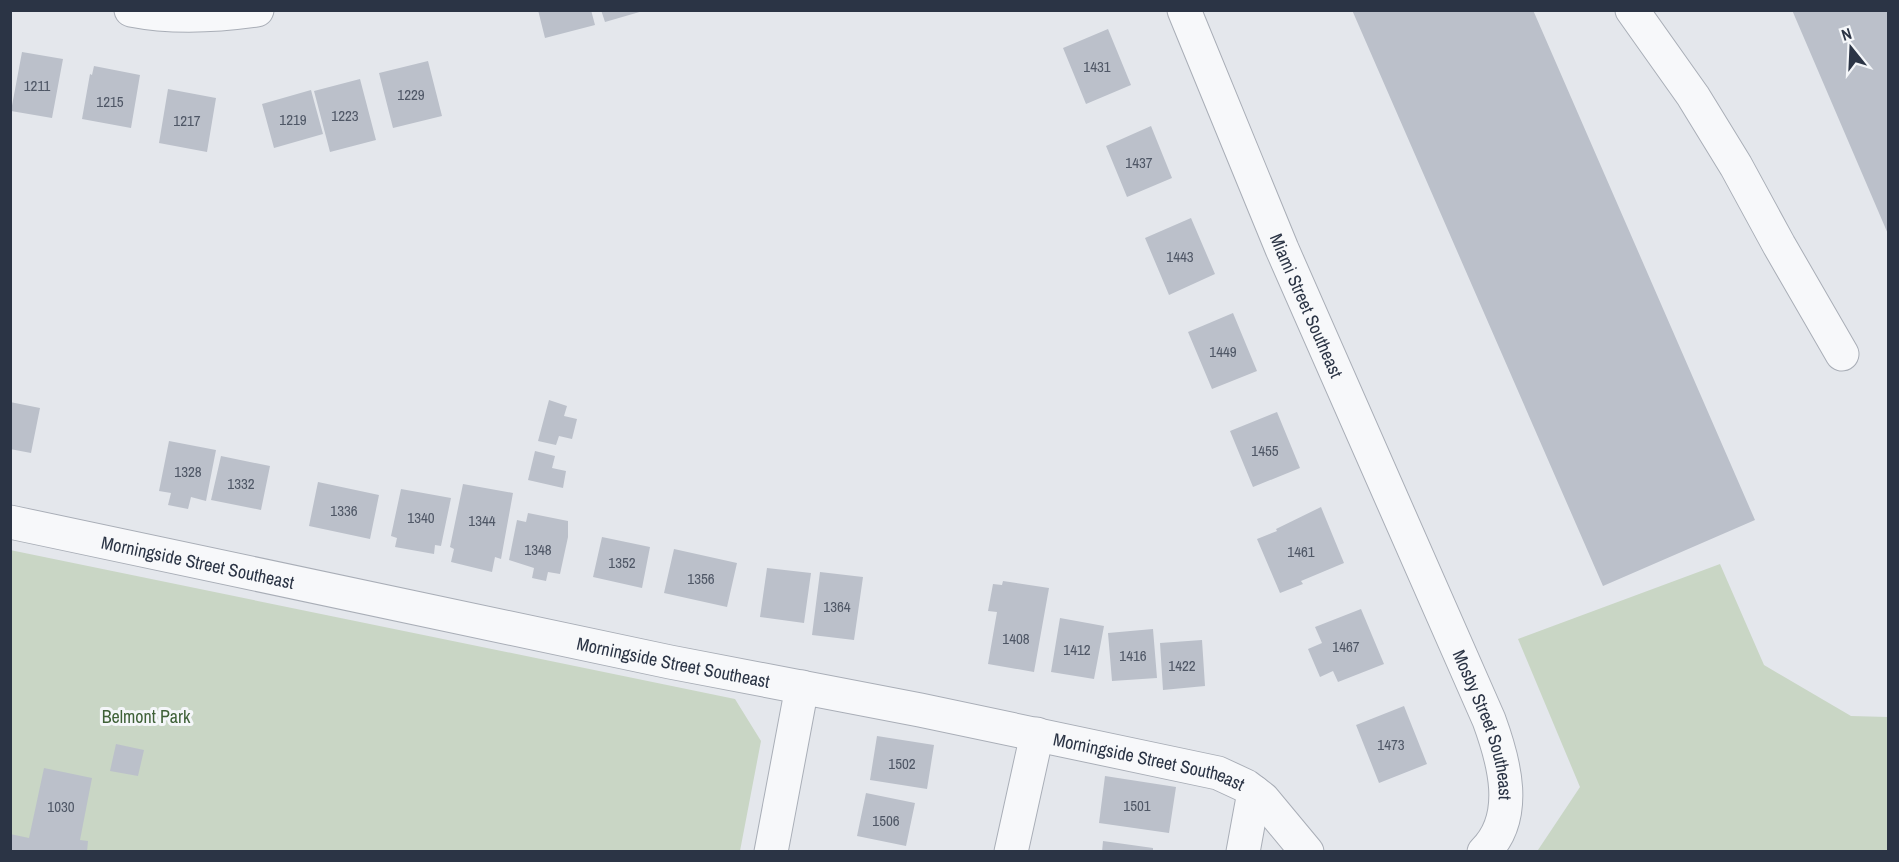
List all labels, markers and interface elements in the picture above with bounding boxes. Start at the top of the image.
north arrow [1821,18,1881,78]
text: N [1838,22,1854,46]
house number: 1431 [1083,56,1111,77]
house number: 1211 [24,75,50,96]
house number: 1229 [397,84,425,105]
house number: 1215 [96,91,124,112]
house number: 1223 [331,105,359,126]
house number: 1219 [279,109,307,130]
house number: 1217 [173,110,201,131]
house number: 1437 [1125,152,1153,173]
street label: Miami Street Southeast [1264,230,1349,382]
house number: 1443 [1166,246,1194,267]
house number: 1449 [1209,341,1237,362]
house number: 1455 [1251,440,1279,461]
house number: 1328 [174,461,202,482]
house number: 1332 [227,473,255,494]
house number: 1336 [330,500,358,521]
house number: 1340 [407,507,435,528]
house number: 1344 [468,510,496,531]
street label: Morningside Street Southeast [99,529,296,594]
house number: 1348 [524,539,552,560]
house number: 1461 [1287,541,1315,562]
house number: 1352 [608,552,636,573]
house number: 1356 [687,568,715,589]
house number: 1364 [823,596,851,617]
house number: 1408 [1002,628,1030,649]
street label: Morningside Street Southeast [575,630,772,693]
house number: 1467 [1332,636,1360,657]
house number: 1412 [1063,639,1091,660]
house number: 1416 [1119,645,1147,666]
street label: Mosby Street Southeast [1447,646,1518,800]
house number: 1422 [1168,655,1196,676]
park label: Belmont Park [102,704,191,729]
street label: Morningside Street Southeast [1051,726,1249,796]
house number: 1473 [1377,734,1405,755]
house number: 1502 [888,753,916,774]
house number: 1501 [1123,795,1151,816]
house number: 1030 [47,796,75,817]
house number: 1506 [872,810,900,831]

